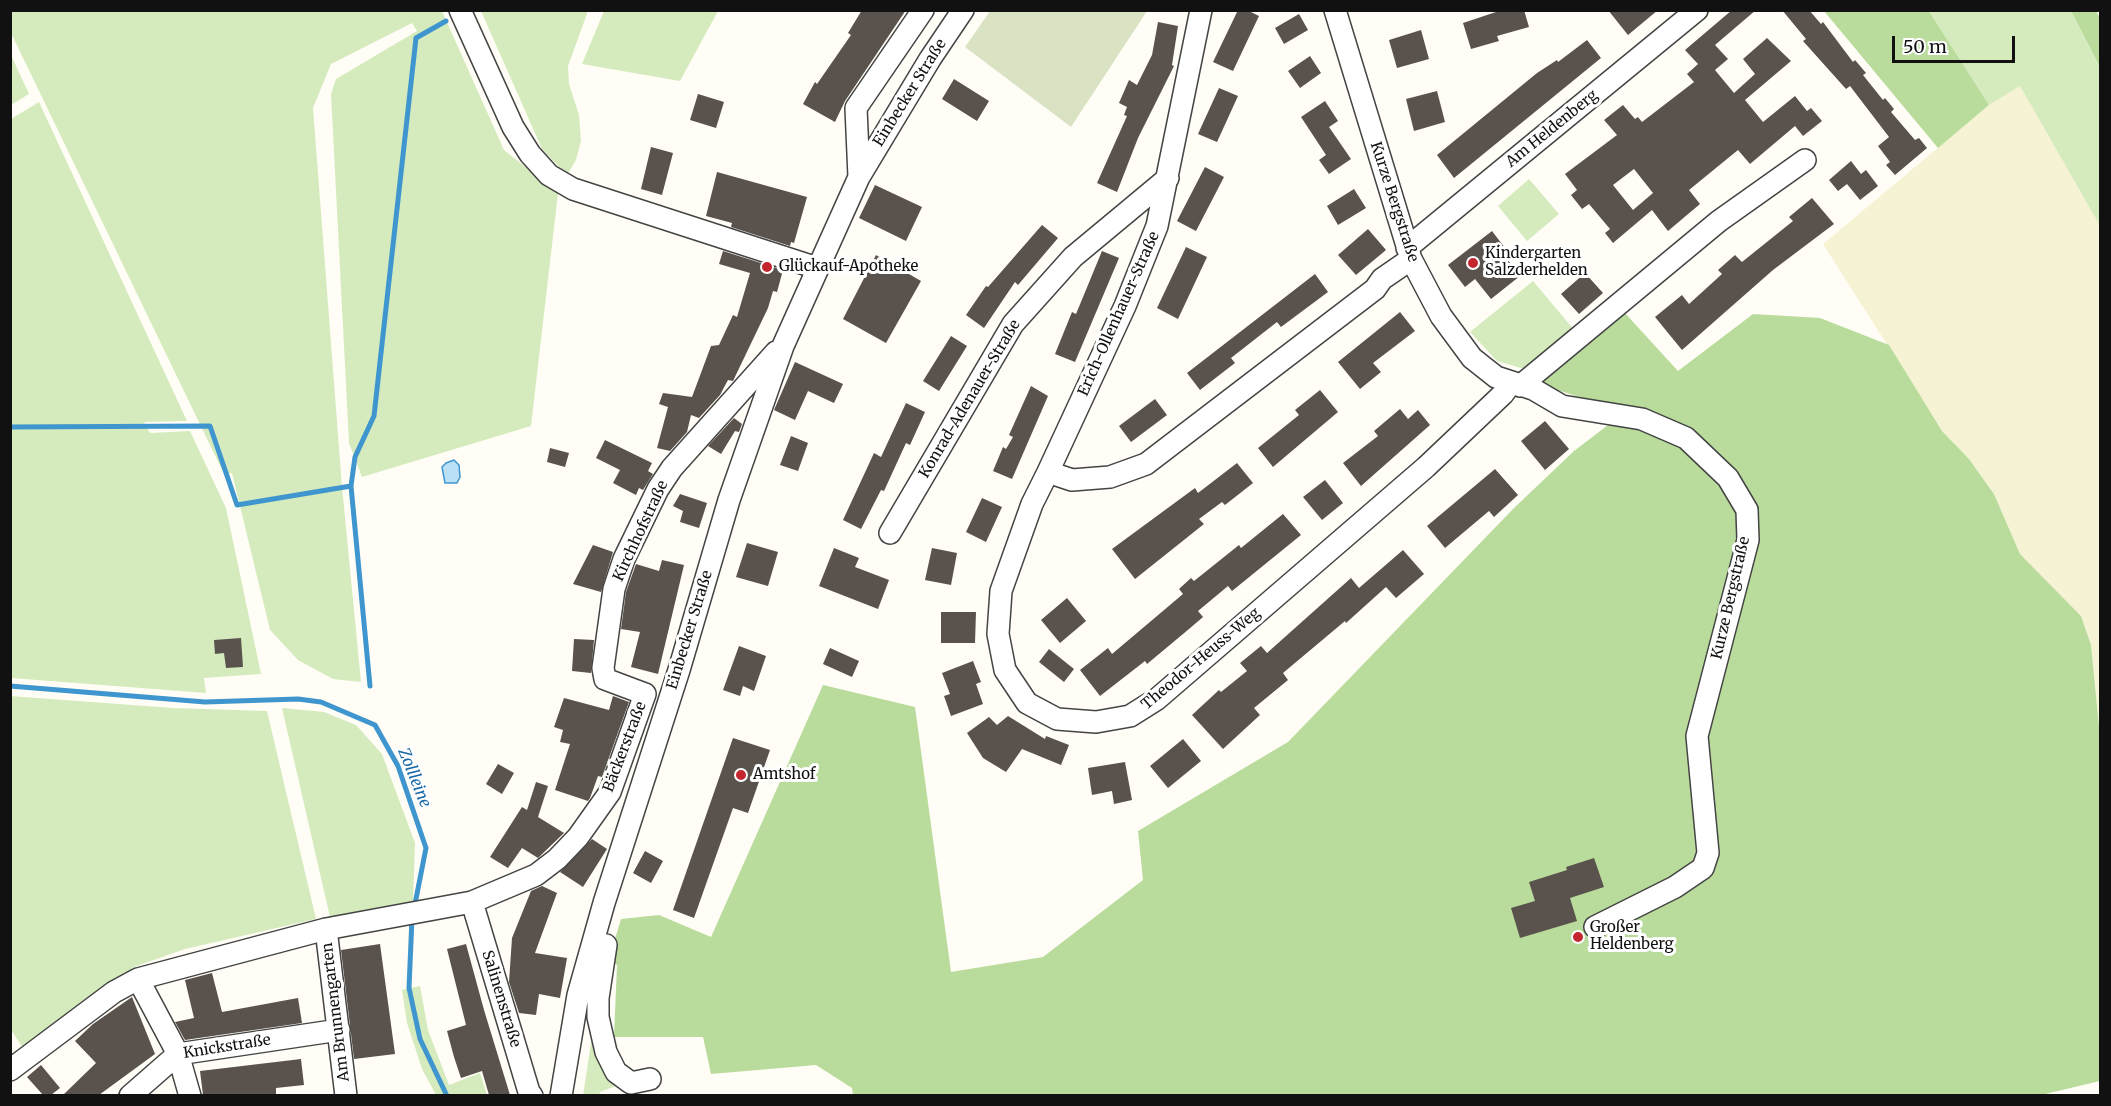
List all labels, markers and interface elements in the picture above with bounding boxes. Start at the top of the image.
scale bar [1895,24,2018,62]
text: 50 m [1903,35,1947,58]
street label: Einbecker Straße [870,36,950,150]
street label: Am Heldenberg [1503,87,1601,171]
street label: Kurze Bergstraße [1366,140,1422,264]
street label: Erich-Ollenhauer-Straße [1075,229,1163,399]
place label: Kindergarten Salzderhelden [1485,245,1588,280]
marker: Kindergarten Salzderhelden [1466,256,1480,270]
place label: Glückauf-Apotheke [779,258,918,276]
marker: Glückauf-Apotheke [760,260,774,274]
street label: Konrad-Adenauer-Straße [916,317,1024,481]
street label: Kirchhofstraße [610,478,672,584]
street label: Kurze Bergstraße [1708,535,1754,661]
street label: Einbecker Straße [663,568,717,692]
street label: Theodor-Heuss-Weg [1138,604,1264,714]
street label: Bäckerstraße [600,699,650,795]
water label: Zollleine [393,746,435,810]
place label: Amtshof [753,766,815,784]
marker: Amtshof [734,768,748,782]
place label: Großer Heldenberg [1590,919,1674,954]
marker: Großer Heldenberg [1571,930,1585,944]
street label: Am Brunnengarten [319,942,353,1082]
street label: Salinenstraße [478,948,524,1050]
street label: Knickstraße [182,1031,272,1063]

